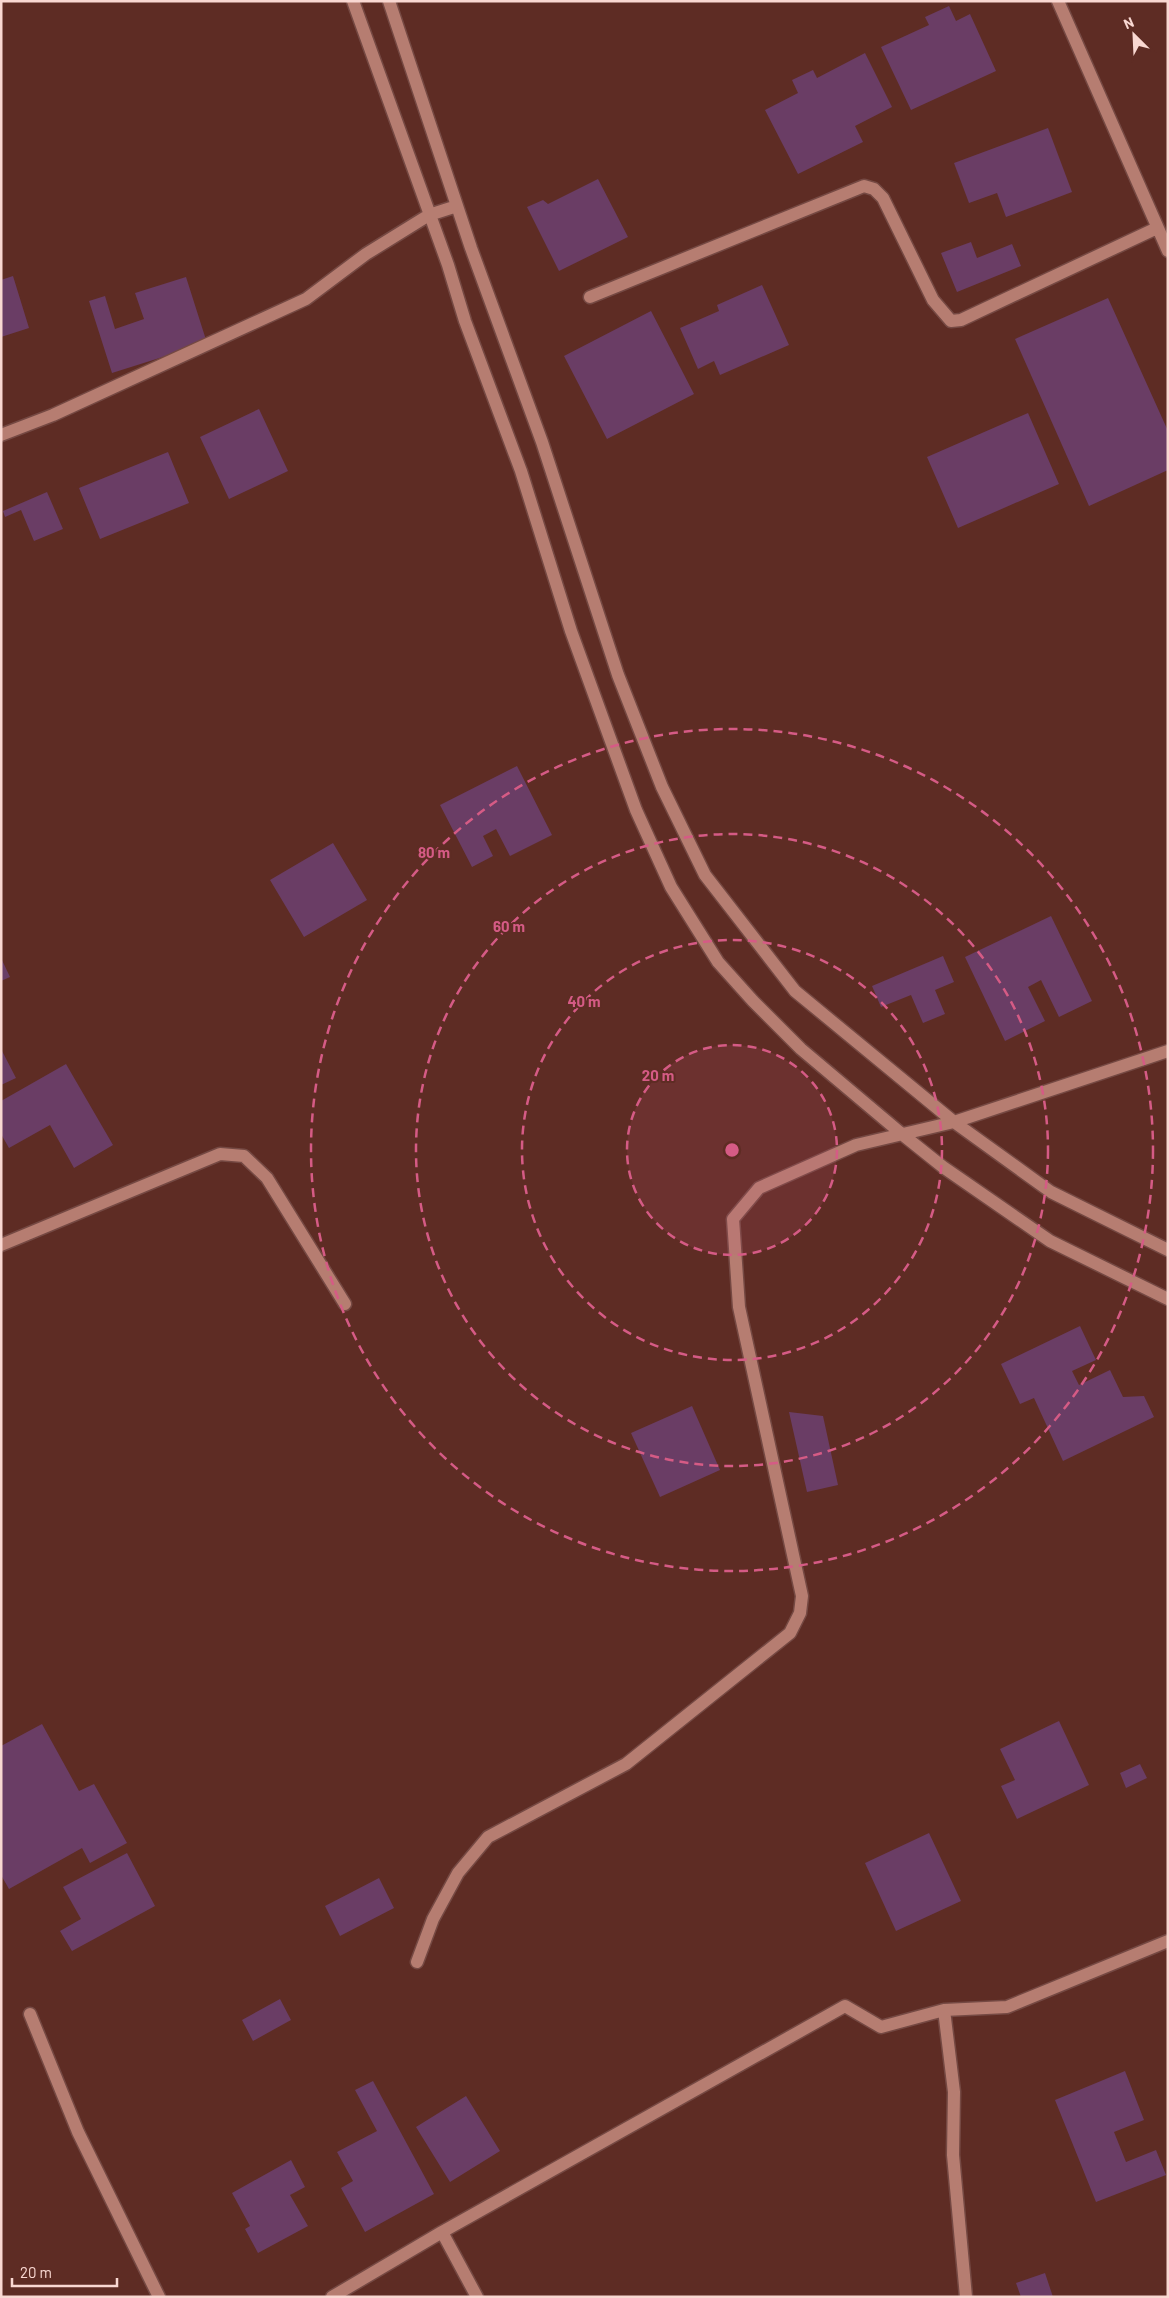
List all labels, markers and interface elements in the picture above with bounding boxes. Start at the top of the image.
north arrow [1109,10,1159,60]
text: N [1121,13,1136,32]
text: 80 m [418,843,450,861]
text: 60 m [493,917,525,935]
text: 40 m [567,992,601,1010]
text: 20 m [642,1066,674,1084]
centre of rings [723,1141,741,1159]
scale bar [12,2256,118,2288]
text: 20 m [20,2263,52,2281]

